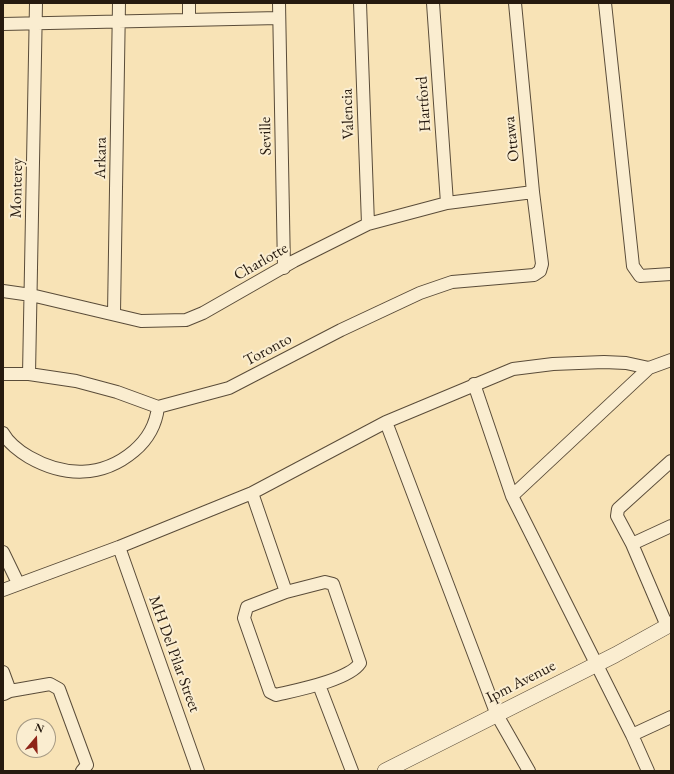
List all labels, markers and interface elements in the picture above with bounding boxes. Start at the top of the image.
street label: Hartford [412,76,436,132]
street label: Valencia [338,88,358,140]
street label: Ottawa [500,115,524,163]
street label: Seville [256,117,276,155]
street label: Arkara [91,137,111,179]
street label: Monterey [7,158,27,218]
street label: Charlotte [230,239,292,285]
street label: Toronto [241,329,295,371]
street label: MH Del Pilar Street [144,593,204,715]
street label: Ipm Avenue [483,656,559,708]
north arrow [16,718,56,758]
text: N [33,720,46,736]

